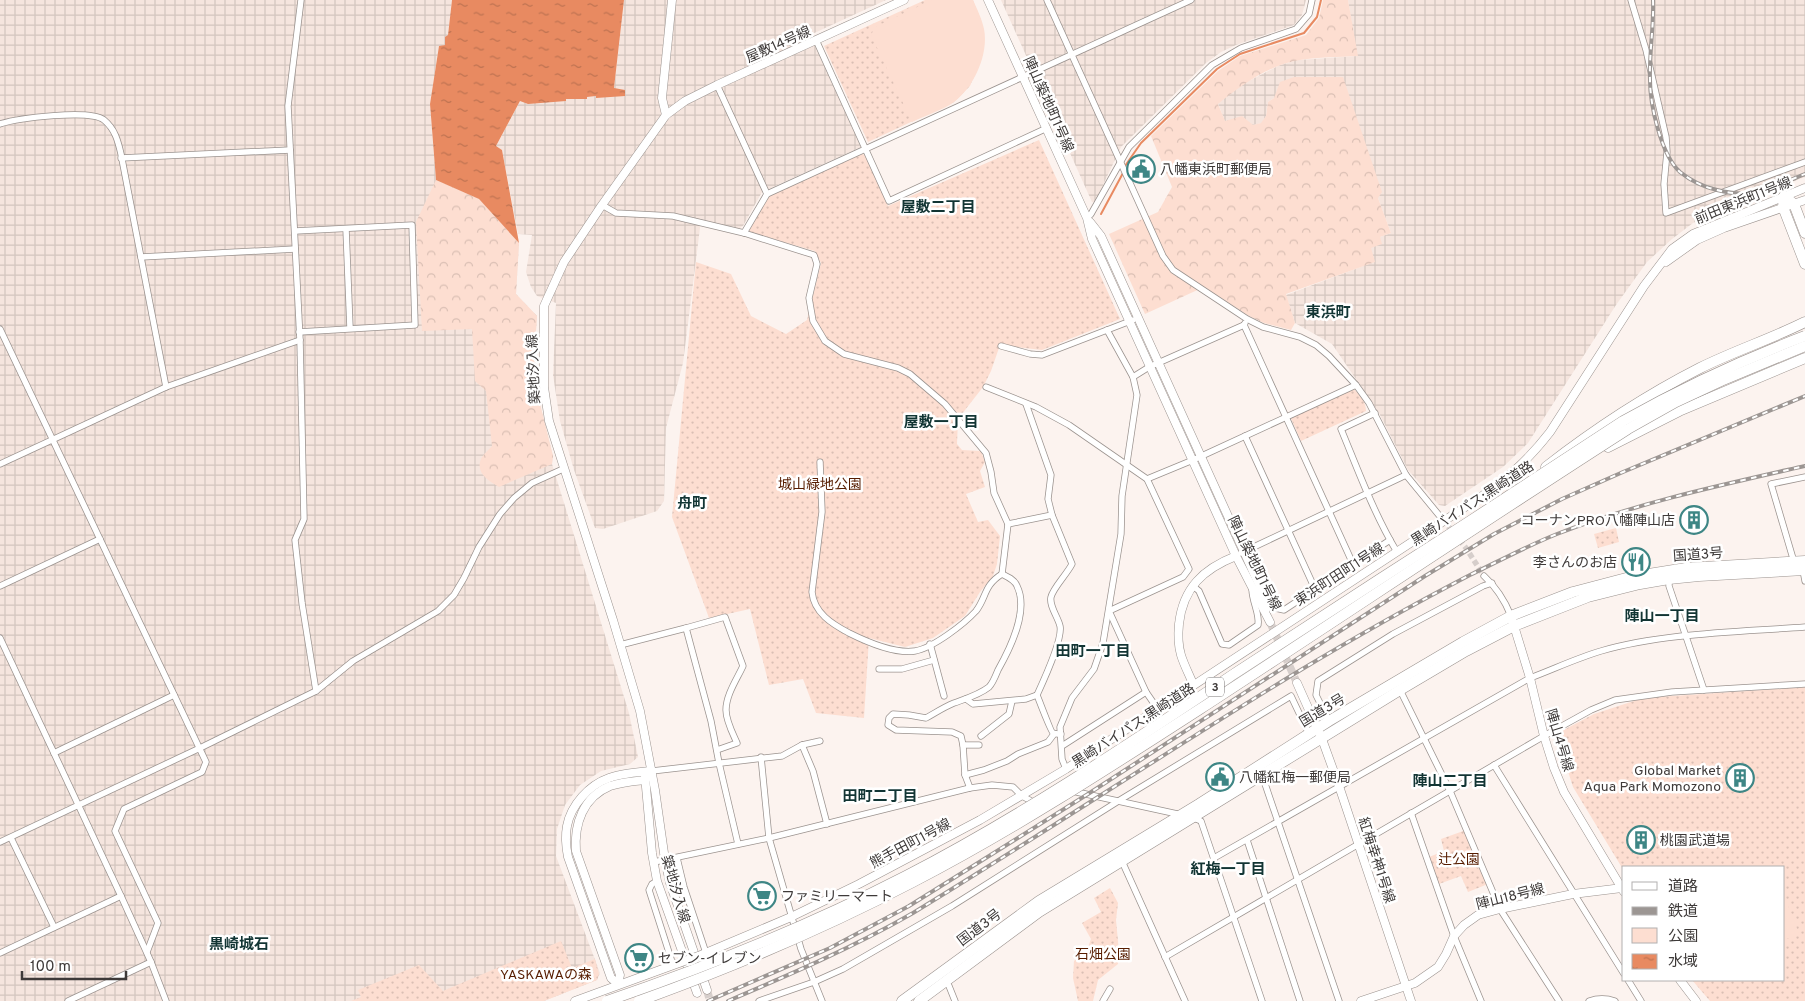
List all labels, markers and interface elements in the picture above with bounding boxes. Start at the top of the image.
street label: 屋敷14号線 [743,23,814,67]
street label: 陣山築地町1号線 [1019,54,1076,155]
public building icon: 八幡東浜町郵便局 [1126,154,1156,184]
place label: 八幡東浜町郵便局 [1160,162,1272,179]
street label: 前田東浜町1号線 [1692,173,1795,229]
district label: 屋敷二丁目 [900,198,976,218]
district label: 東浜町 [1305,304,1351,323]
street label: 築地汐入線 [524,334,545,404]
district label: 屋敷一丁目 [903,413,979,433]
street label: 黒崎バイパス;黒崎道路 [1408,458,1537,550]
park label: 城山緑地公園 [778,477,862,494]
district label: 舟町 [677,495,707,514]
building icon: コーナンPRO八幡陣山店 [1679,505,1709,535]
place label: コーナンPRO八幡陣山店 [1521,513,1675,530]
street label: 陣山築地町1号線 [1223,514,1284,614]
street label: 東浜町田町1号線 [1292,540,1388,610]
street label: 国道3号 [1672,545,1724,566]
restaurant icon: 李さんのお店 [1621,547,1651,577]
place label: 李さんのお店 [1533,555,1617,572]
district label: 陣山一丁目 [1624,608,1700,627]
district label: 田町一丁目 [1055,643,1131,662]
road number: 3 [1206,678,1224,696]
street label: 黒崎バイパス;黒崎道路 [1069,680,1198,772]
street label: 国道3号 [1297,691,1349,732]
street label: 陣山4号線 [1541,707,1576,774]
public building icon: 八幡紅梅一郵便局 [1205,762,1235,792]
place label: Global Market Aqua Park Momozono [1584,763,1721,796]
building icon: Global Market Aqua Park Momozono [1725,763,1755,793]
place label: 八幡紅梅一郵便局 [1239,769,1351,787]
district label: 陣山二丁目 [1412,773,1488,792]
district label: 田町二丁目 [842,788,918,807]
street label: 熊手田町1号線 [867,815,954,873]
street label: 紅梅幸神1号線 [1354,815,1398,906]
building icon: 桃園武道場 [1626,825,1656,855]
place label: 桃園武道場 [1660,833,1730,850]
park label: 辻公園 [1438,852,1480,869]
street label: 築地汐入線 [657,853,692,925]
district label: 紅梅一丁目 [1190,860,1266,880]
legend [1622,866,1785,981]
text: 道路 [1668,878,1698,897]
supermarket icon: ファミリーマート [747,881,777,911]
street label: 陣山18号線 [1474,881,1546,914]
place label: ファミリーマート [781,889,893,906]
text: 鉄道 [1668,903,1698,922]
street label: 国道3号 [955,906,1005,950]
text: 公園 [1668,928,1698,947]
district label: 黒崎城石 [209,935,269,955]
supermarket icon: セブン-イレブン [624,943,654,973]
park label: 石畑公園 [1075,947,1131,964]
scale bar [22,948,126,980]
place label: セブン-イレブン [658,950,762,968]
text: 水域 [1668,953,1698,972]
text: 100 m [30,958,71,977]
park label: YASKAWAの森 [500,967,592,984]

